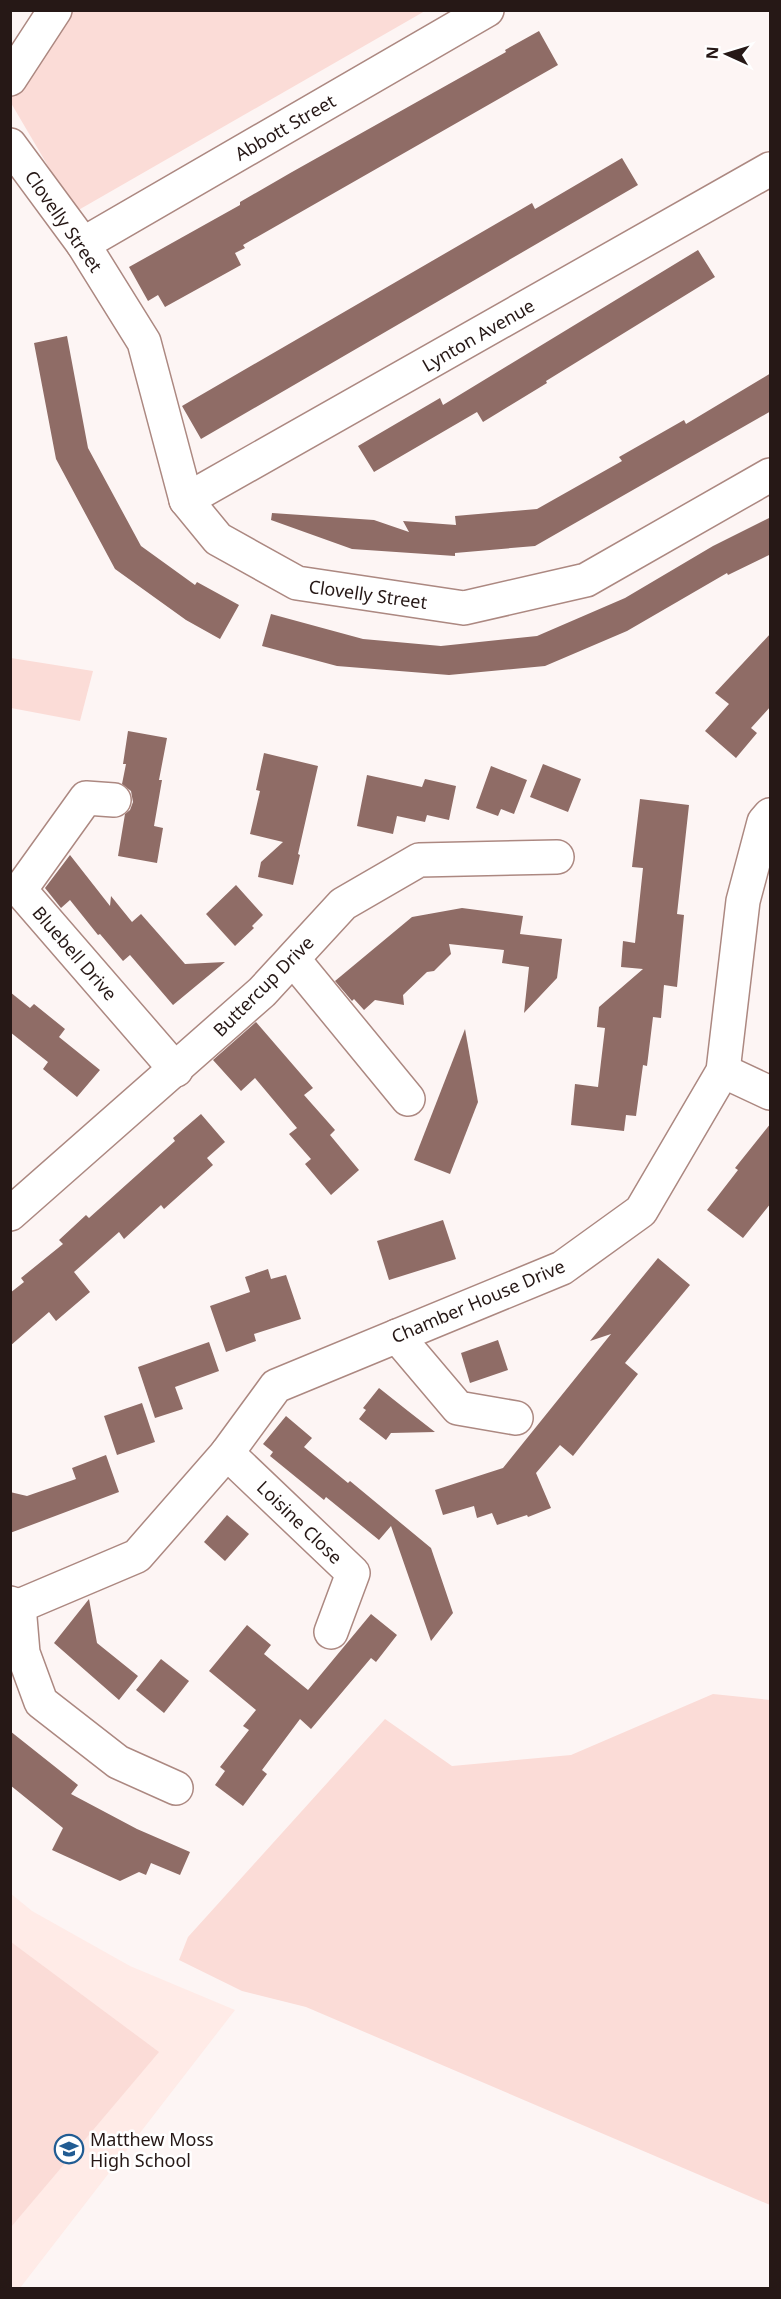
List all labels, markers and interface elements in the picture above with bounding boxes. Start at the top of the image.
north arrow [697,24,757,84]
text: N [701,46,723,60]
street label: Abbott Street [230,88,340,166]
street label: Clovelly Street [20,165,108,277]
street label: Lynton Avenue [417,293,539,377]
street label: Clovelly Street [307,574,429,614]
street label: Bluebell Drive [27,901,123,1005]
street label: Buttercup Drive [207,930,319,1042]
street label: Chamber House Drive [388,1254,568,1348]
street label: Loisine Close [252,1475,348,1569]
place label: Matthew Moss High School [90,2127,214,2172]
school or university icon: Matthew Moss High School [53,2133,85,2165]

